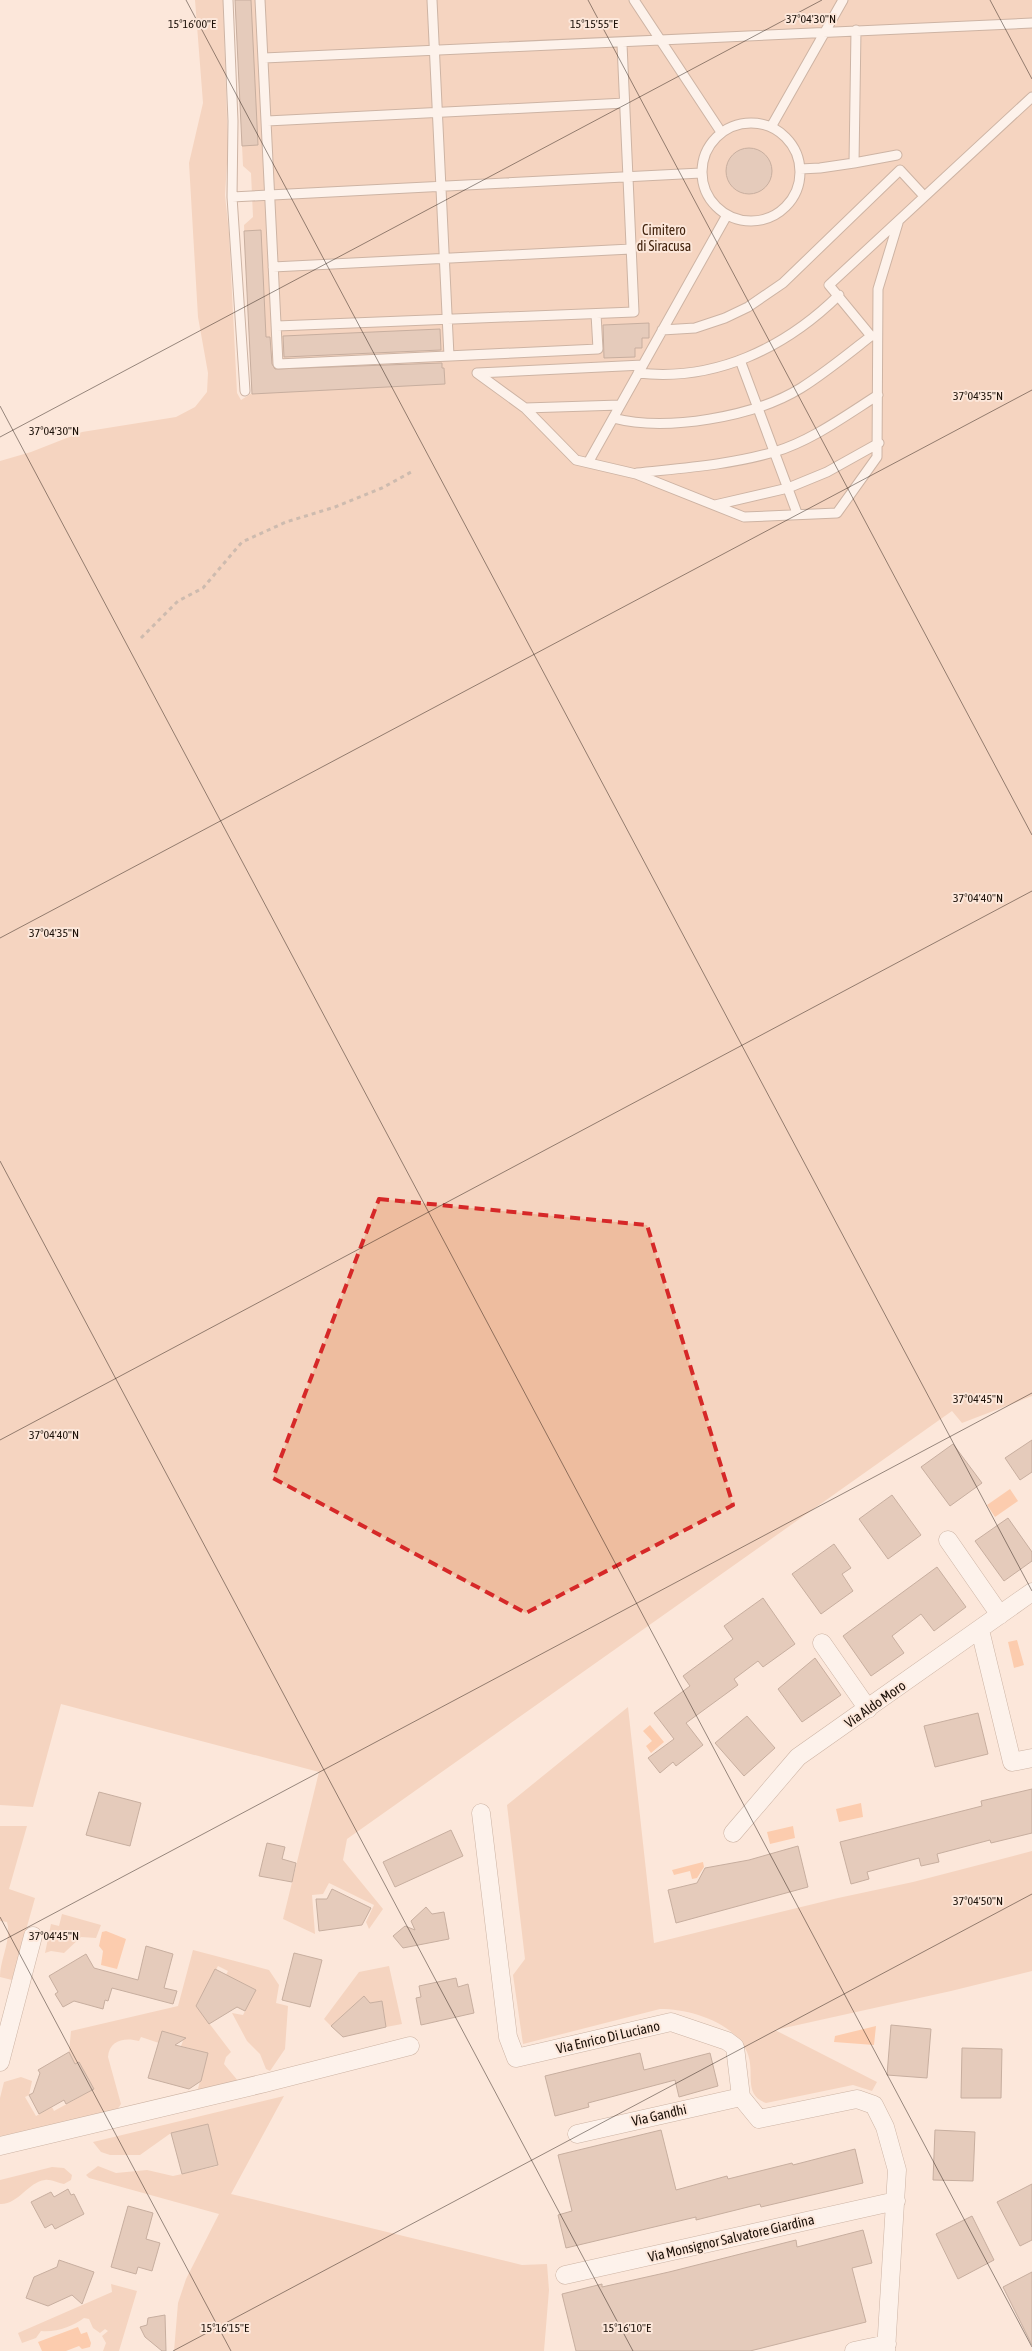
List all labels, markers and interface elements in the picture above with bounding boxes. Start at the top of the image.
text: 37°04'30"N [786,12,836,26]
text: 15°16'00"E [168,17,216,31]
text: 15°15'55"E [570,17,618,31]
park label: Cimitero di Siracusa [637,222,691,254]
text: 37°04'35"N [953,389,1003,403]
text: 37°04'30"N [29,424,79,438]
text: 37°04'40"N [953,891,1003,905]
text: 37°04'35"N [29,926,79,940]
text: 37°04'45"N [953,1392,1003,1406]
text: 37°04'40"N [29,1428,79,1442]
street label: Via Aldo Moro [841,1677,909,1731]
text: 37°04'50"N [953,1894,1003,1908]
text: 37°04'45"N [29,1929,79,1943]
street label: Via Enrico Di Luciano [555,2017,661,2057]
street label: Via Gandhi [630,2101,688,2129]
street label: Via Monsignor Salvatore Giardina [646,2211,816,2265]
text: 15°16'15"E [201,2321,249,2335]
text: 15°16'10"E [603,2321,651,2335]

